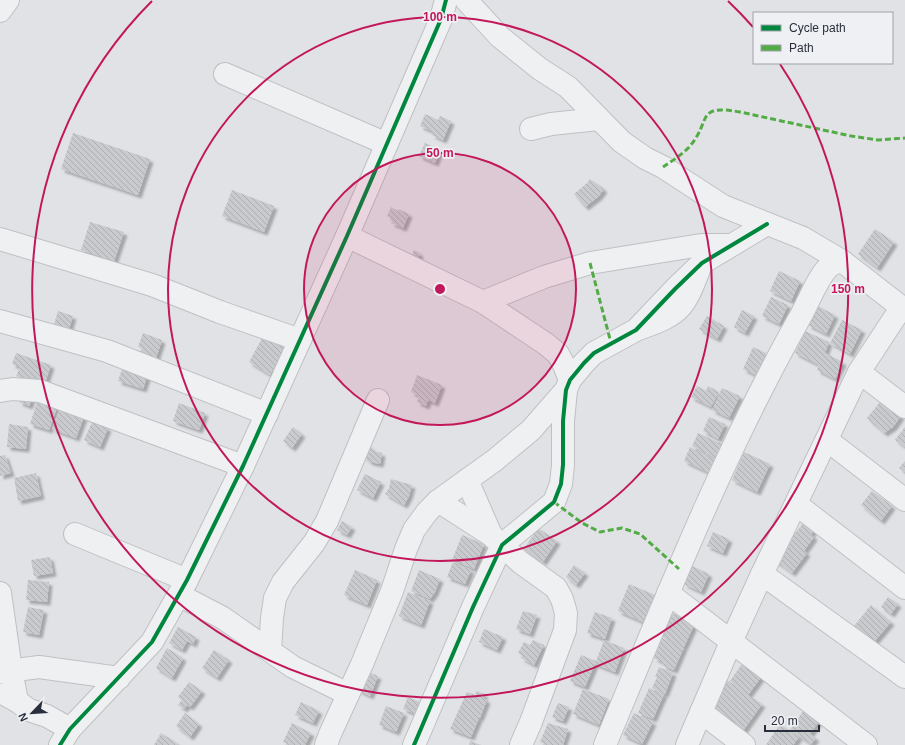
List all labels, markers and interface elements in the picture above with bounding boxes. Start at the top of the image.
text: 100 m [423,10,457,24]
legend [753,12,893,64]
text: Cycle path [789,21,846,35]
text: Path [789,41,814,55]
text: 50 m [426,146,454,160]
centre of rings [433,282,447,296]
text: 150 m [831,282,865,296]
north arrow [12,693,52,733]
scale bar [765,707,819,733]
text: N [16,711,30,723]
text: 20 m [771,714,798,728]

